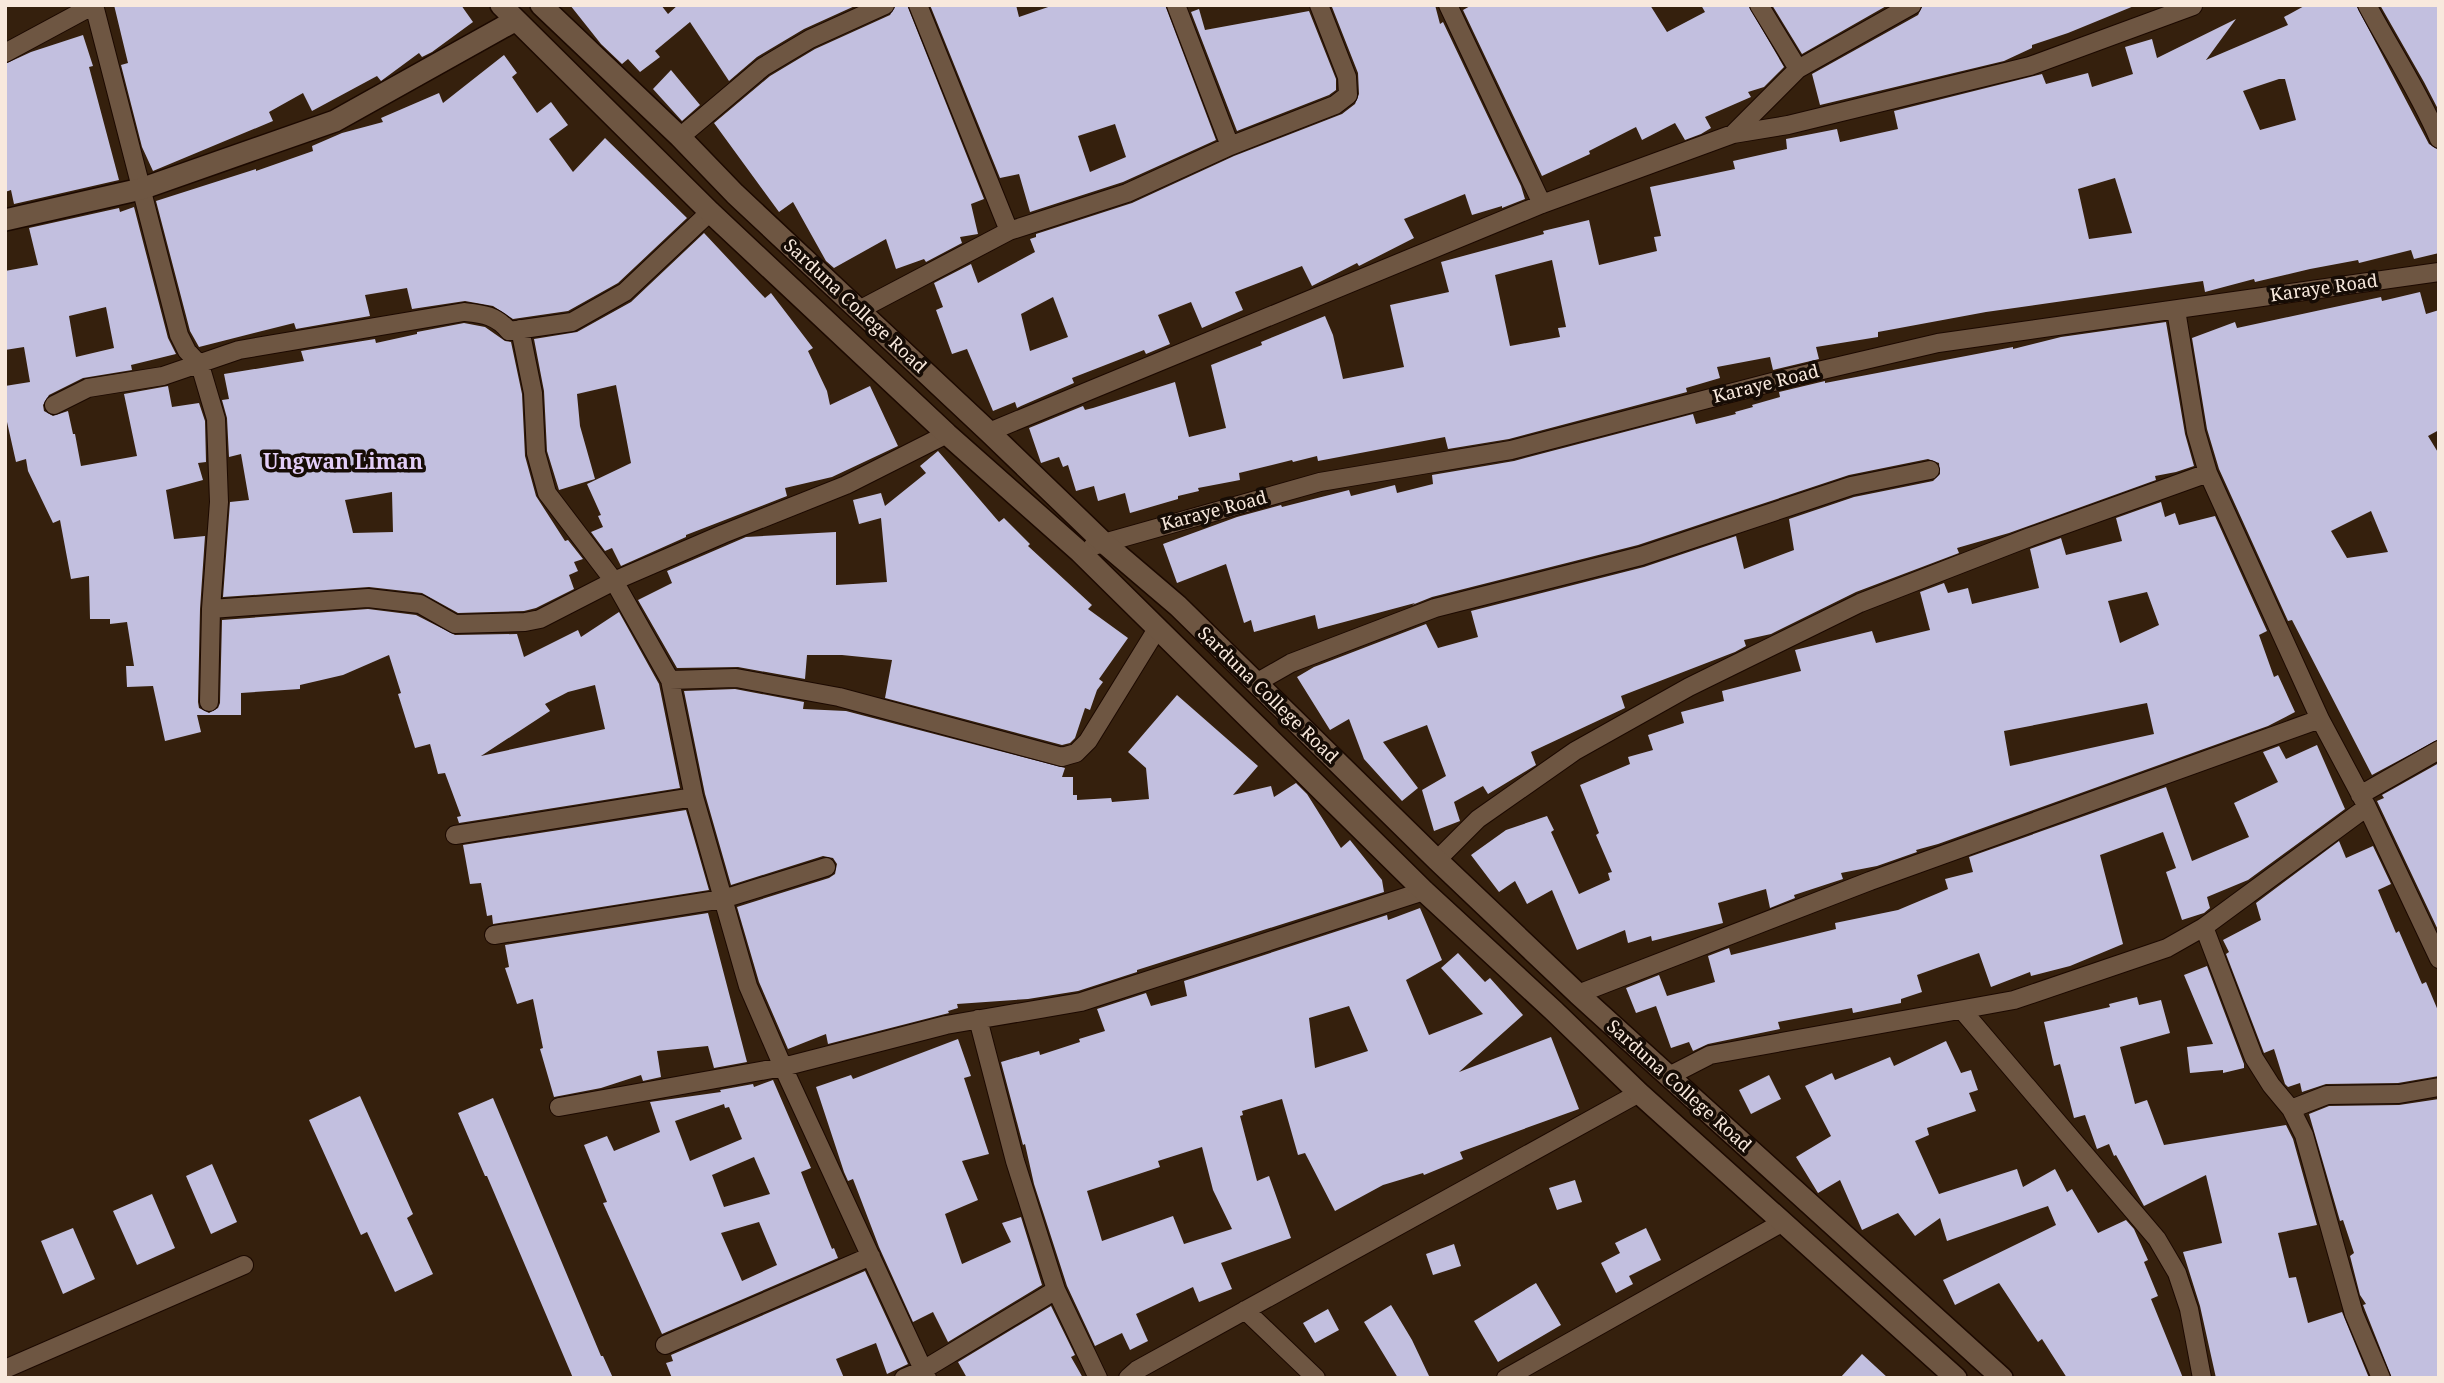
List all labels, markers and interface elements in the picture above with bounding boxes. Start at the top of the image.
street label: Sarduna College Road [779,233,932,378]
street label: Karaye Road [2268,268,2379,306]
street label: Karaye Road [1710,358,1821,408]
district label: Ungwan Liman [263,447,423,475]
street label: Karaye Road [1158,484,1269,536]
street label: Sarduna College Road [1193,621,1344,768]
street label: Sarduna College Road [1602,1014,1757,1157]

